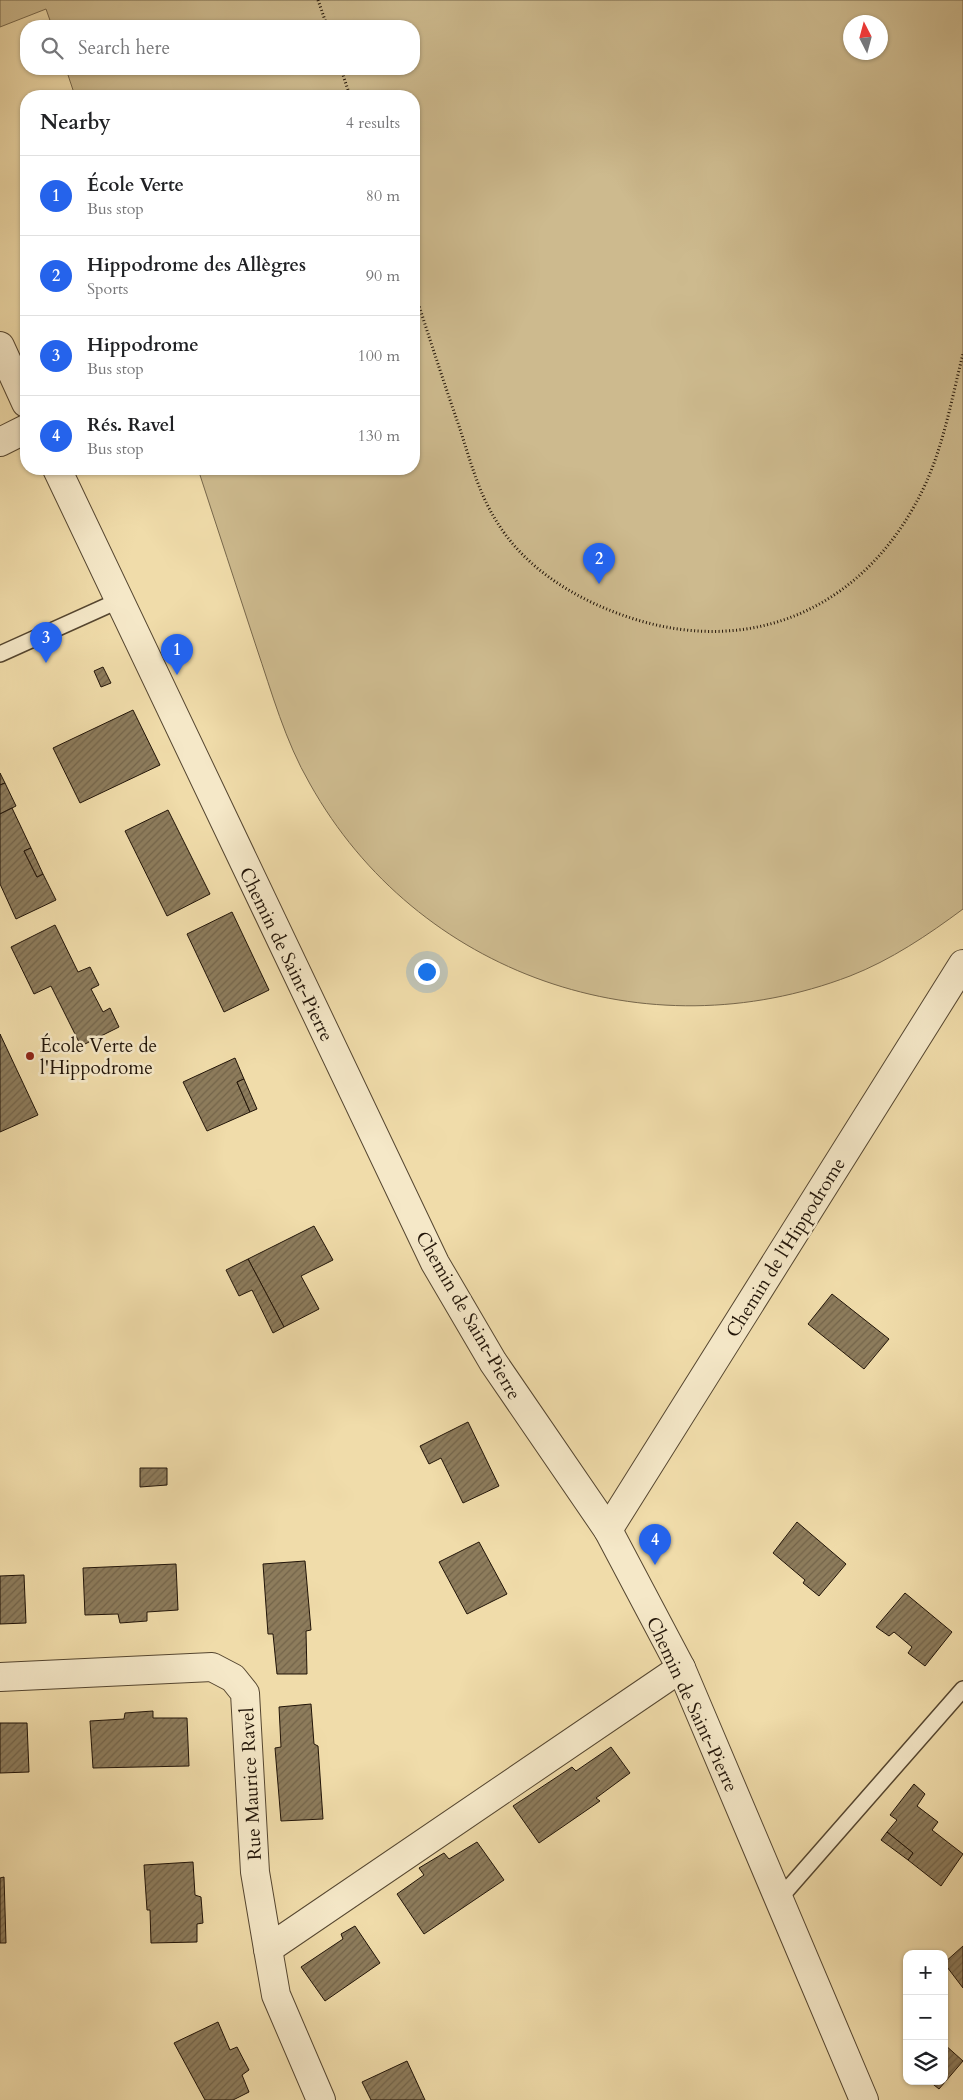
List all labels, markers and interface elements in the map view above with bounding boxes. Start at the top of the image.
north arrow [843,15,888,60]
search box [20,20,420,75]
icon: search [38,34,66,62]
text: Search here [78,35,170,61]
text: Nearby [40,108,111,137]
text: 4 results [346,112,400,134]
text: École Verte [87,172,184,198]
text: 1 [52,185,60,207]
text: 80 m [366,185,400,207]
text: Bus stop [87,198,144,220]
text: Hippodrome des Allègres [87,252,306,278]
text: 2 [52,265,60,287]
text: 90 m [366,265,400,287]
text: Sports [87,278,128,300]
text: Hippodrome [87,332,199,358]
text: 3 [52,345,60,367]
text: 100 m [358,345,400,367]
text: Bus stop [87,358,144,380]
text: Rés. Ravel [87,412,175,438]
text: 4 [52,425,60,447]
text: 130 m [358,425,400,447]
text: Bus stop [87,438,144,460]
pin: 2 [583,543,615,584]
pin: 3 [30,622,62,663]
pin: 1 [161,634,193,675]
street label: Chemin de Saint-Pierre [233,863,340,1046]
your location [414,959,440,985]
place label: École Verte de l'Hippodrome [40,1033,157,1081]
marker: École Verte de l'Hippodrome [24,1050,36,1062]
street label: Chemin de l'Hippodrome [720,1153,852,1342]
street label: Chemin de Saint-Pierre [409,1226,527,1405]
pin: 4 [639,1524,671,1565]
street label: Chemin de Saint-Pierre [640,1612,744,1796]
street label: Rue Maurice Ravel [234,1707,268,1861]
map controls [903,1950,948,2085]
button: + [903,1950,948,1995]
button: − [903,1995,948,2040]
button: layers [903,2040,948,2085]

